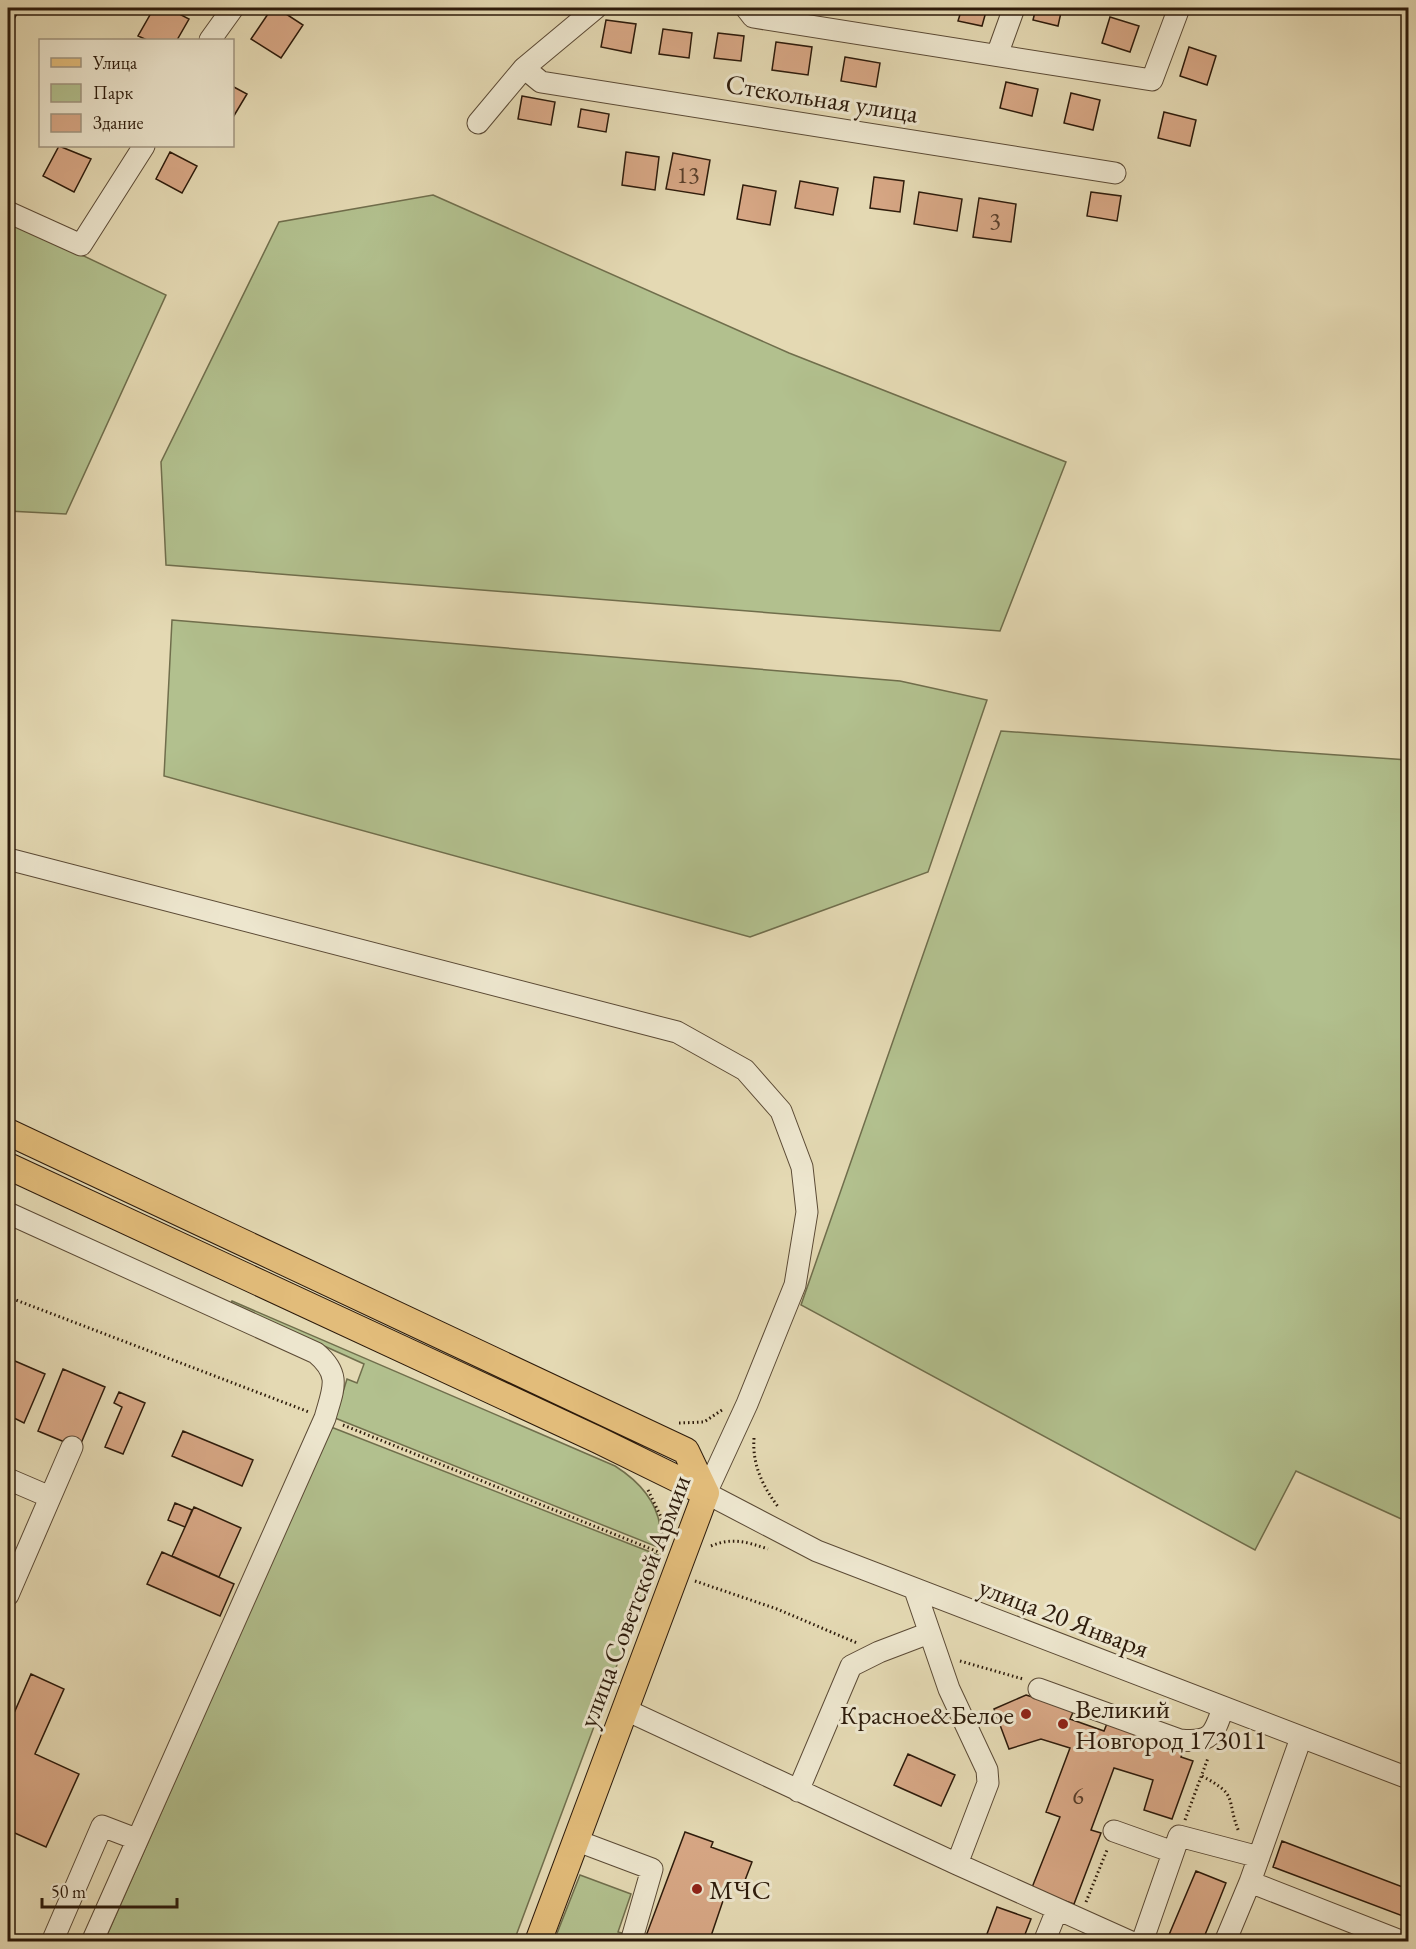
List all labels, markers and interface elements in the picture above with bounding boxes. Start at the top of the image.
legend [39,39,234,147]
text: Улица [92,51,138,74]
street label: Стекольная улица [723,65,921,131]
text: Парк [93,81,133,104]
text: Здание [93,111,143,134]
house number: 13 [676,159,700,190]
house number: 3 [989,205,1001,236]
street label: улица Советской Армии [570,1470,698,1732]
street label: улица 20 Января [974,1568,1154,1666]
place label: Великий Новгород 173011 [1075,1691,1267,1757]
place label: Красное&Белое [840,1697,1014,1732]
marker: Красное&Белое [1019,1707,1033,1721]
marker: Великий Новгород 173011 [1056,1717,1070,1731]
house number: 6 [1072,1780,1084,1811]
scale bar [42,1871,177,1909]
place label: МЧС [709,1872,771,1907]
text: 50 m [51,1880,86,1903]
marker: МЧС [690,1882,704,1896]

